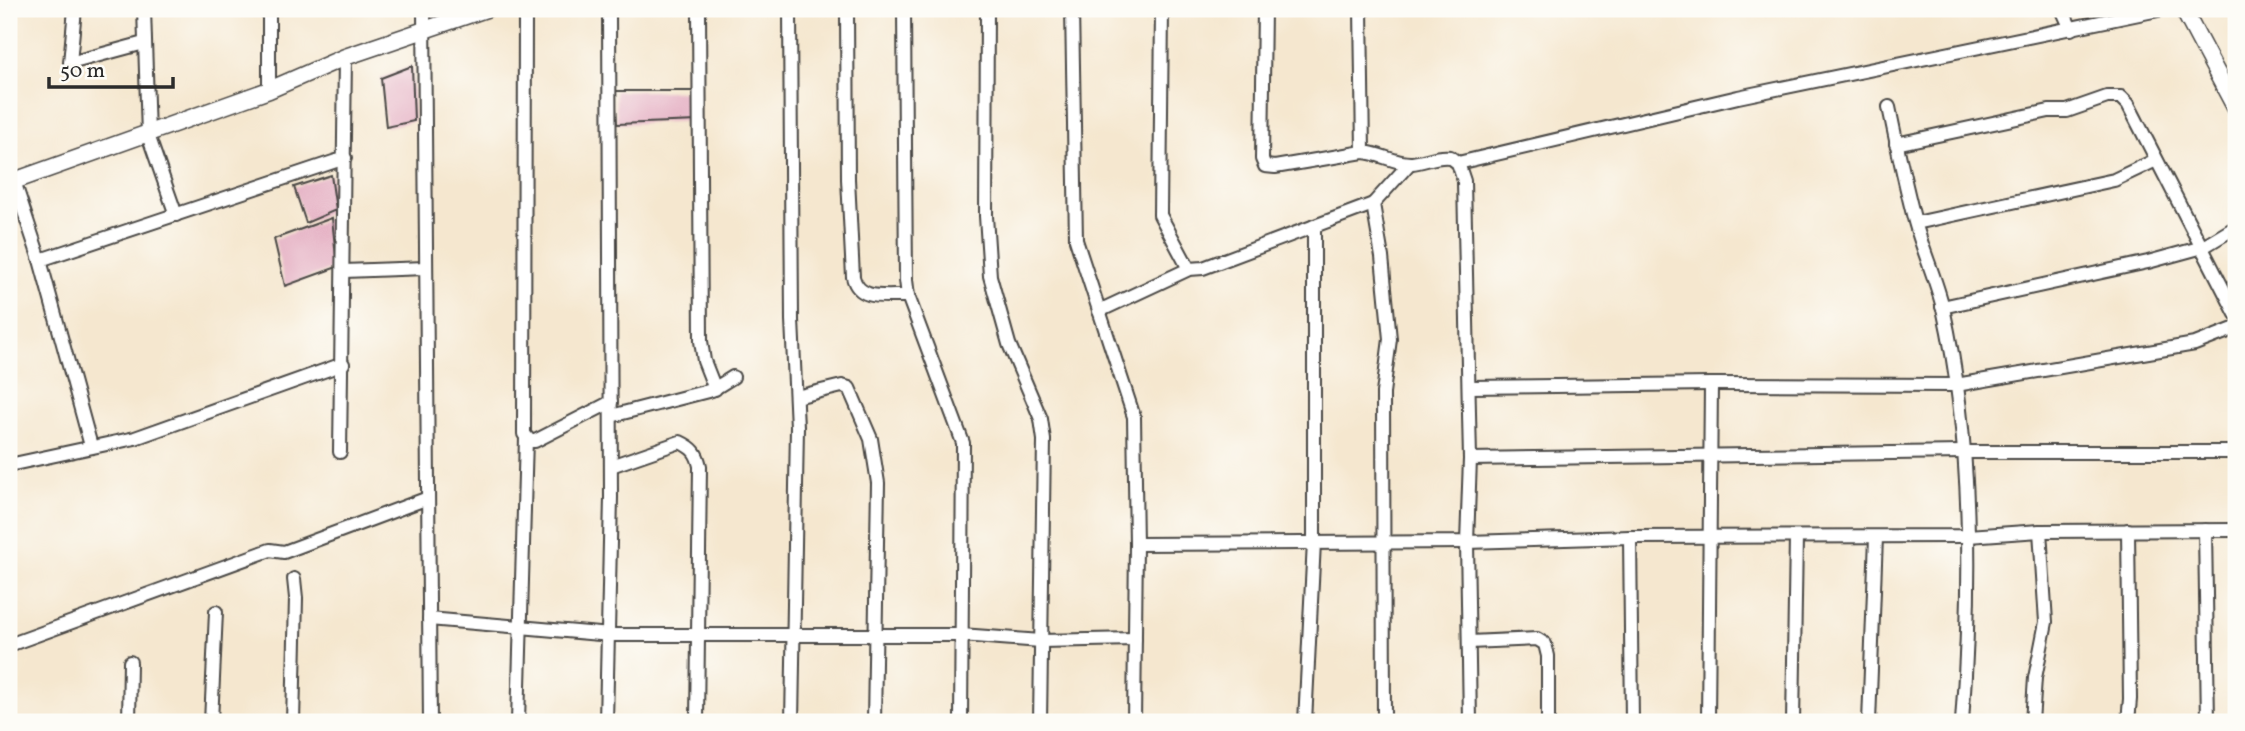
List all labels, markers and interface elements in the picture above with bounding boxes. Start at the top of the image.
scale bar [49,46,173,90]
text: 50 m [60,57,105,86]

